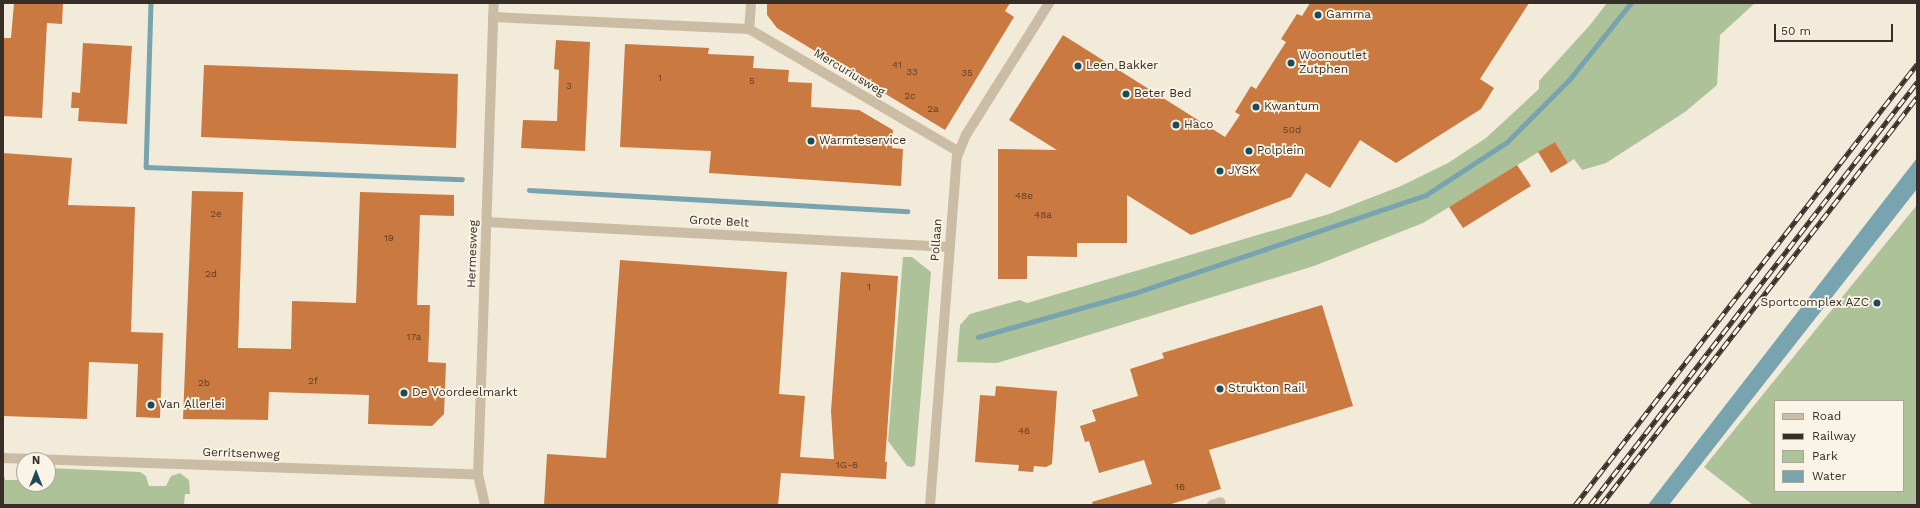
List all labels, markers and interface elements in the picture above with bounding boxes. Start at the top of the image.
place label: Gamma [1326,8,1371,22]
marker: Gamma [1313,10,1323,20]
scale bar [1776,16,1895,42]
text: 50 m [1781,24,1811,38]
street label: Mercuriusweg [811,46,887,100]
place label: Woonoutlet Zutphen [1299,49,1367,77]
marker: Woonoutlet Zutphen [1286,58,1296,68]
house number: 41 [892,59,902,71]
place label: Leen Bakker [1086,59,1158,73]
marker: Leen Bakker [1073,61,1083,71]
house number: 33 [906,66,918,78]
house number: 35 [961,67,973,79]
house number: 1 [658,72,662,84]
house number: 5 [749,75,755,87]
house number: 3 [566,80,572,92]
place label: Beter Bed [1134,87,1192,101]
marker: Beter Bed [1121,89,1131,99]
house number: 2c [904,90,916,102]
place label: Kwantum [1264,100,1319,114]
marker: Kwantum [1251,102,1261,112]
house number: 2a [927,103,939,115]
place label: Haco [1184,118,1213,132]
marker: Haco [1171,120,1181,130]
house number: 50d [1283,124,1301,136]
place label: Warmteservice [819,134,906,148]
marker: Warmteservice [806,136,816,146]
place label: Polplein [1257,144,1304,158]
marker: Polplein [1244,146,1254,156]
place label: JYSK [1228,164,1257,178]
marker: JYSK [1215,166,1225,176]
house number: 48e [1015,190,1033,202]
house number: 2e [210,208,222,220]
house number: 48a [1034,209,1052,221]
street label: Grote Belt [689,213,749,231]
street label: Pollaan [928,218,946,262]
street label: Hermesweg [465,220,481,288]
house number: 19 [384,232,394,244]
house number: 2d [205,268,217,280]
house number: 1 [867,281,871,293]
place label: Sportcomplex AZC [1760,296,1869,310]
marker: Sportcomplex AZC [1872,298,1882,308]
house number: 17a [407,331,421,343]
house number: 2f [308,375,318,387]
house number: 2b [198,377,210,389]
place label: Strukton Rail [1228,382,1305,396]
marker: Strukton Rail [1215,384,1225,394]
place label: De Voordeelmarkt [412,386,518,400]
marker: De Voordeelmarkt [399,388,409,398]
place label: Van Allerlei [159,398,225,412]
marker: Van Allerlei [146,400,156,410]
legend [1774,400,1904,492]
text: Road [1812,409,1841,423]
house number: 46 [1018,425,1030,437]
text: Railway [1812,429,1856,443]
street label: Gerritsenweg [202,445,280,463]
text: Park [1812,449,1838,463]
north arrow [16,452,56,492]
text: N [32,454,40,467]
house number: 1G-6 [836,459,858,471]
text: Water [1812,469,1846,483]
house number: 16 [1175,481,1185,493]

